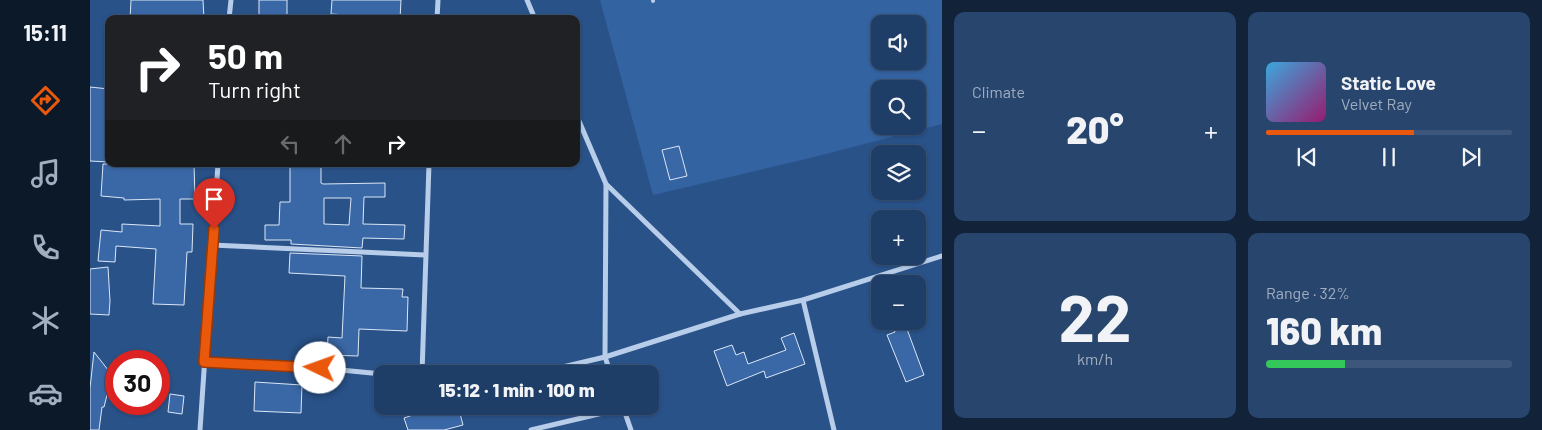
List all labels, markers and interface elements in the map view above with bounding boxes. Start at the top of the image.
map controls [871,15,926,330]
button: sound [871,15,926,70]
text: 15:11 [23,19,67,45]
text: 50 m [208,34,283,76]
icon: right [125,35,190,100]
text: Static Love [1341,71,1436,94]
text: Turn right [208,76,301,102]
button: search [871,80,926,135]
text: Climate [972,82,1025,101]
icon: directions [28,83,63,118]
text: Velvet Ray [1341,94,1412,113]
text: 20° [1066,106,1124,152]
text: − [972,113,986,147]
text: + [1204,113,1218,147]
icon: left [276,130,304,158]
icon: ahead [329,130,357,158]
icon: right [382,130,410,158]
icon: previous [1293,143,1321,171]
icon: pause [1375,143,1403,171]
icon: next [1457,143,1485,171]
button: layers [871,145,926,200]
icon: music [28,156,63,191]
pin [193,178,235,229]
icon: arrive [200,185,228,213]
button: + [871,210,926,265]
icon: phone [28,230,63,265]
button: − [871,275,926,330]
text: 22 [1059,277,1131,355]
text: Range · 32% [1266,283,1350,302]
icon: climate [28,303,63,338]
text: 160 km [1266,307,1382,353]
position arrow [293,341,345,393]
text: km/h [1077,349,1113,368]
speed limit sign: 30 [105,350,170,415]
icon: car [28,376,63,411]
text: 15:12 · 1 min · 100 m [438,378,595,401]

